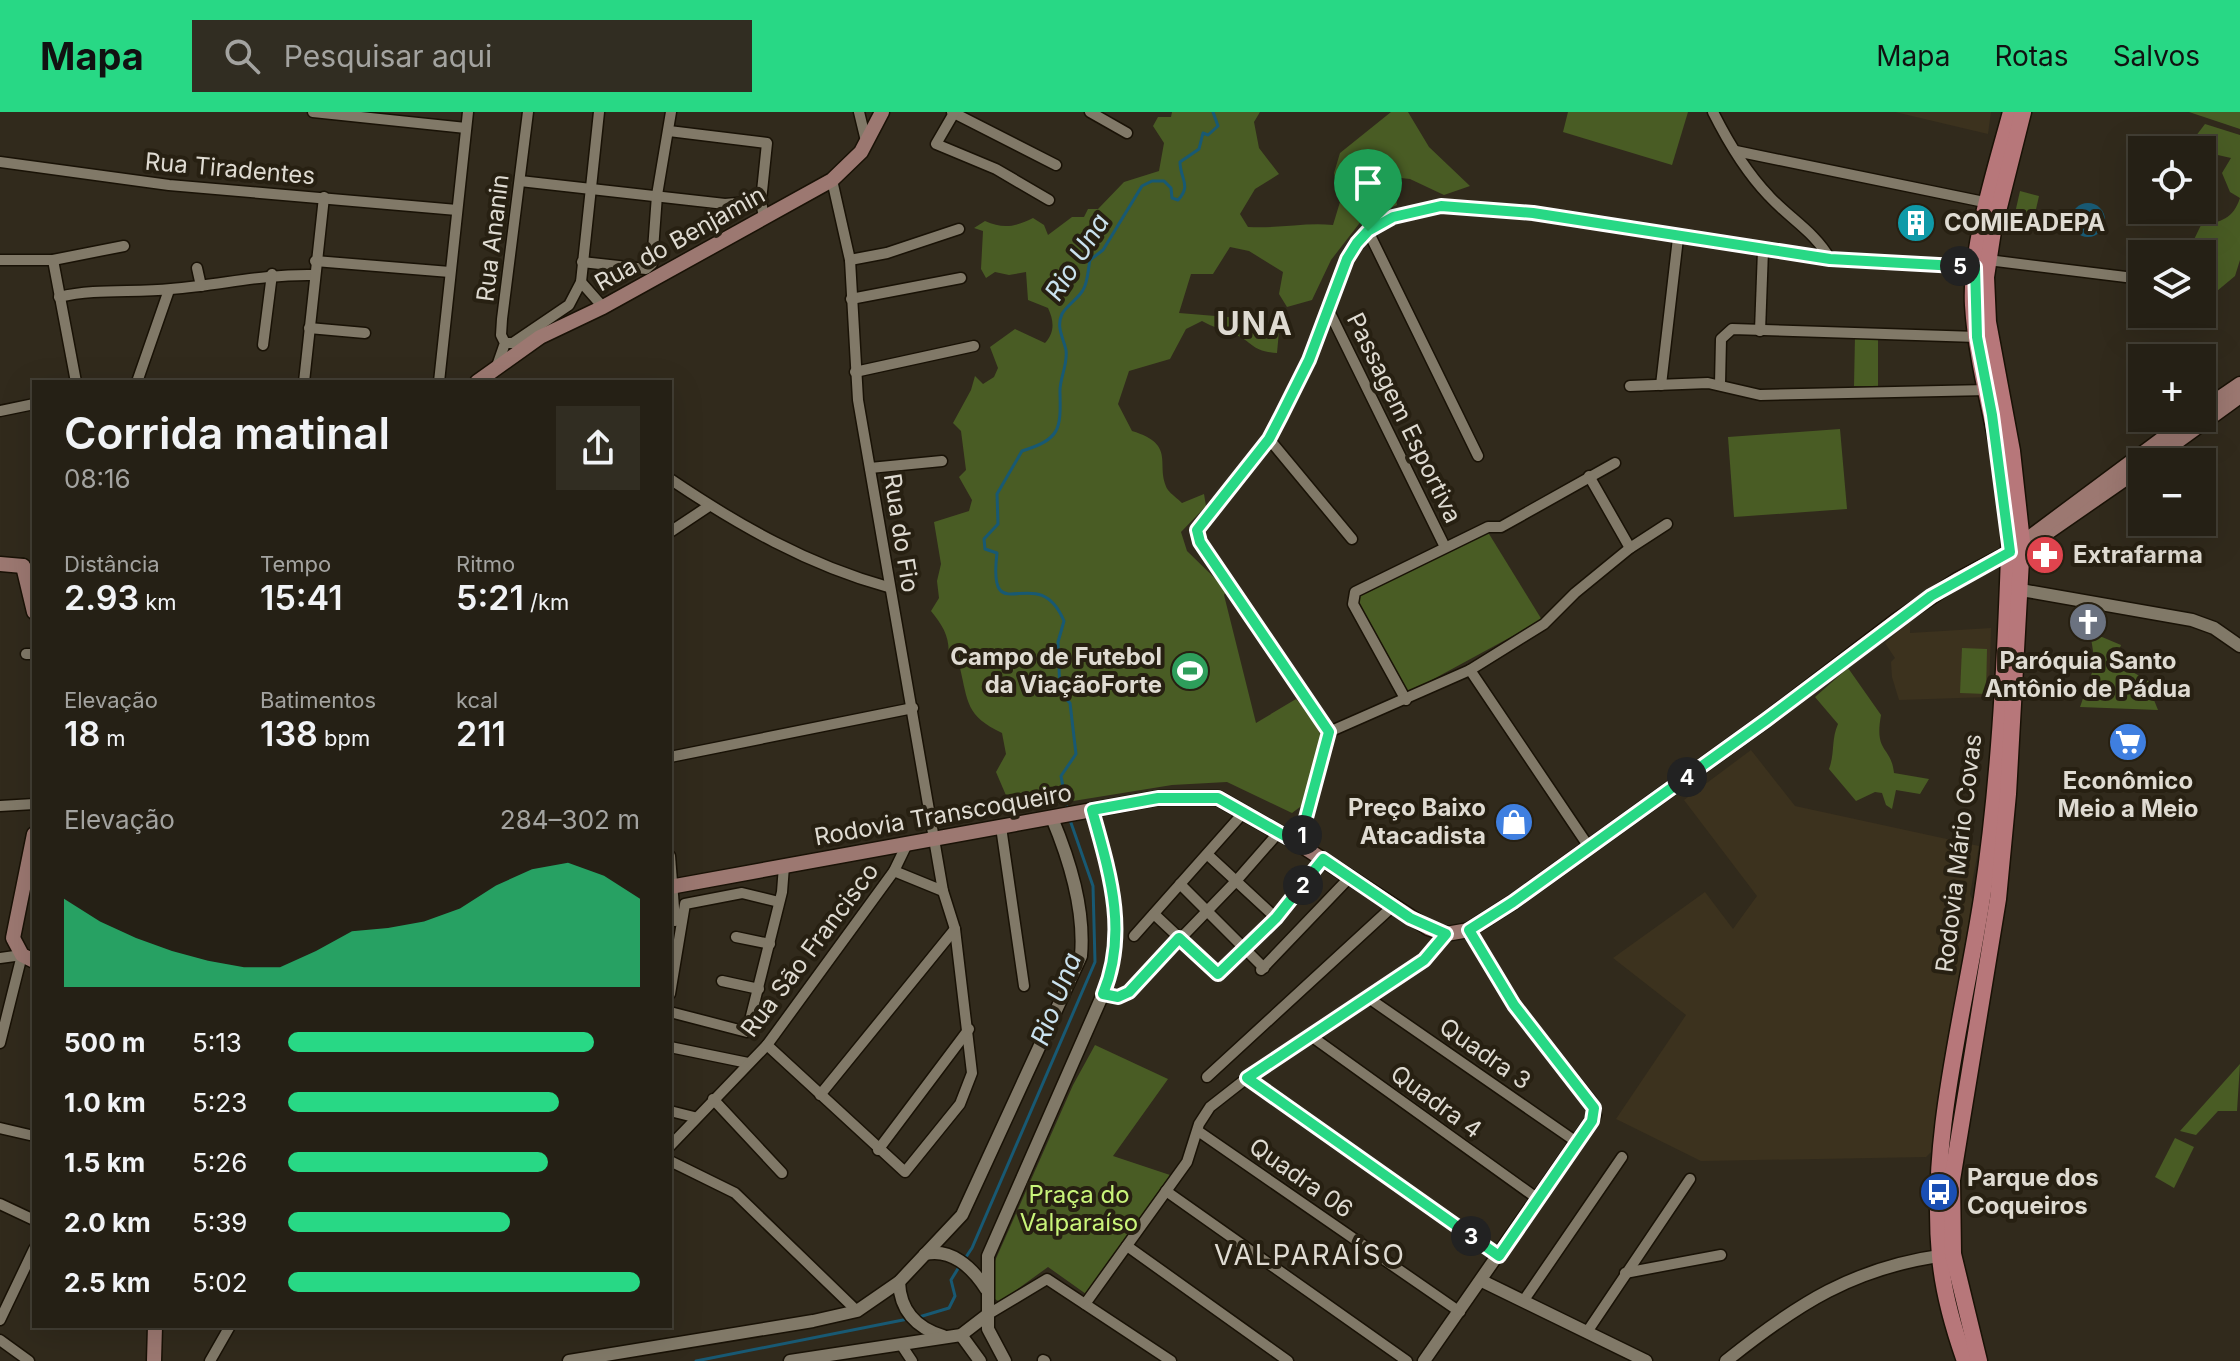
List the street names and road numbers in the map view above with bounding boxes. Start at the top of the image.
street label: Rua Tiradentes [144,147,316,190]
street label: Rua Ananin [470,173,515,303]
street label: Rua do Benjamin [590,180,770,297]
street label: Passagem Esportiva [1341,308,1468,528]
street label: Rua do Fio [878,471,925,594]
street label: Rodovia Mário Covas [1929,732,1988,974]
street label: Rodovia Transcoqueiro [812,778,1074,851]
street label: Rua São Francisco [735,857,884,1042]
street label: Quadra 3 [1434,1012,1537,1096]
street label: Quadra 4 [1385,1059,1487,1144]
street label: Quadra 06 [1244,1131,1359,1224]

